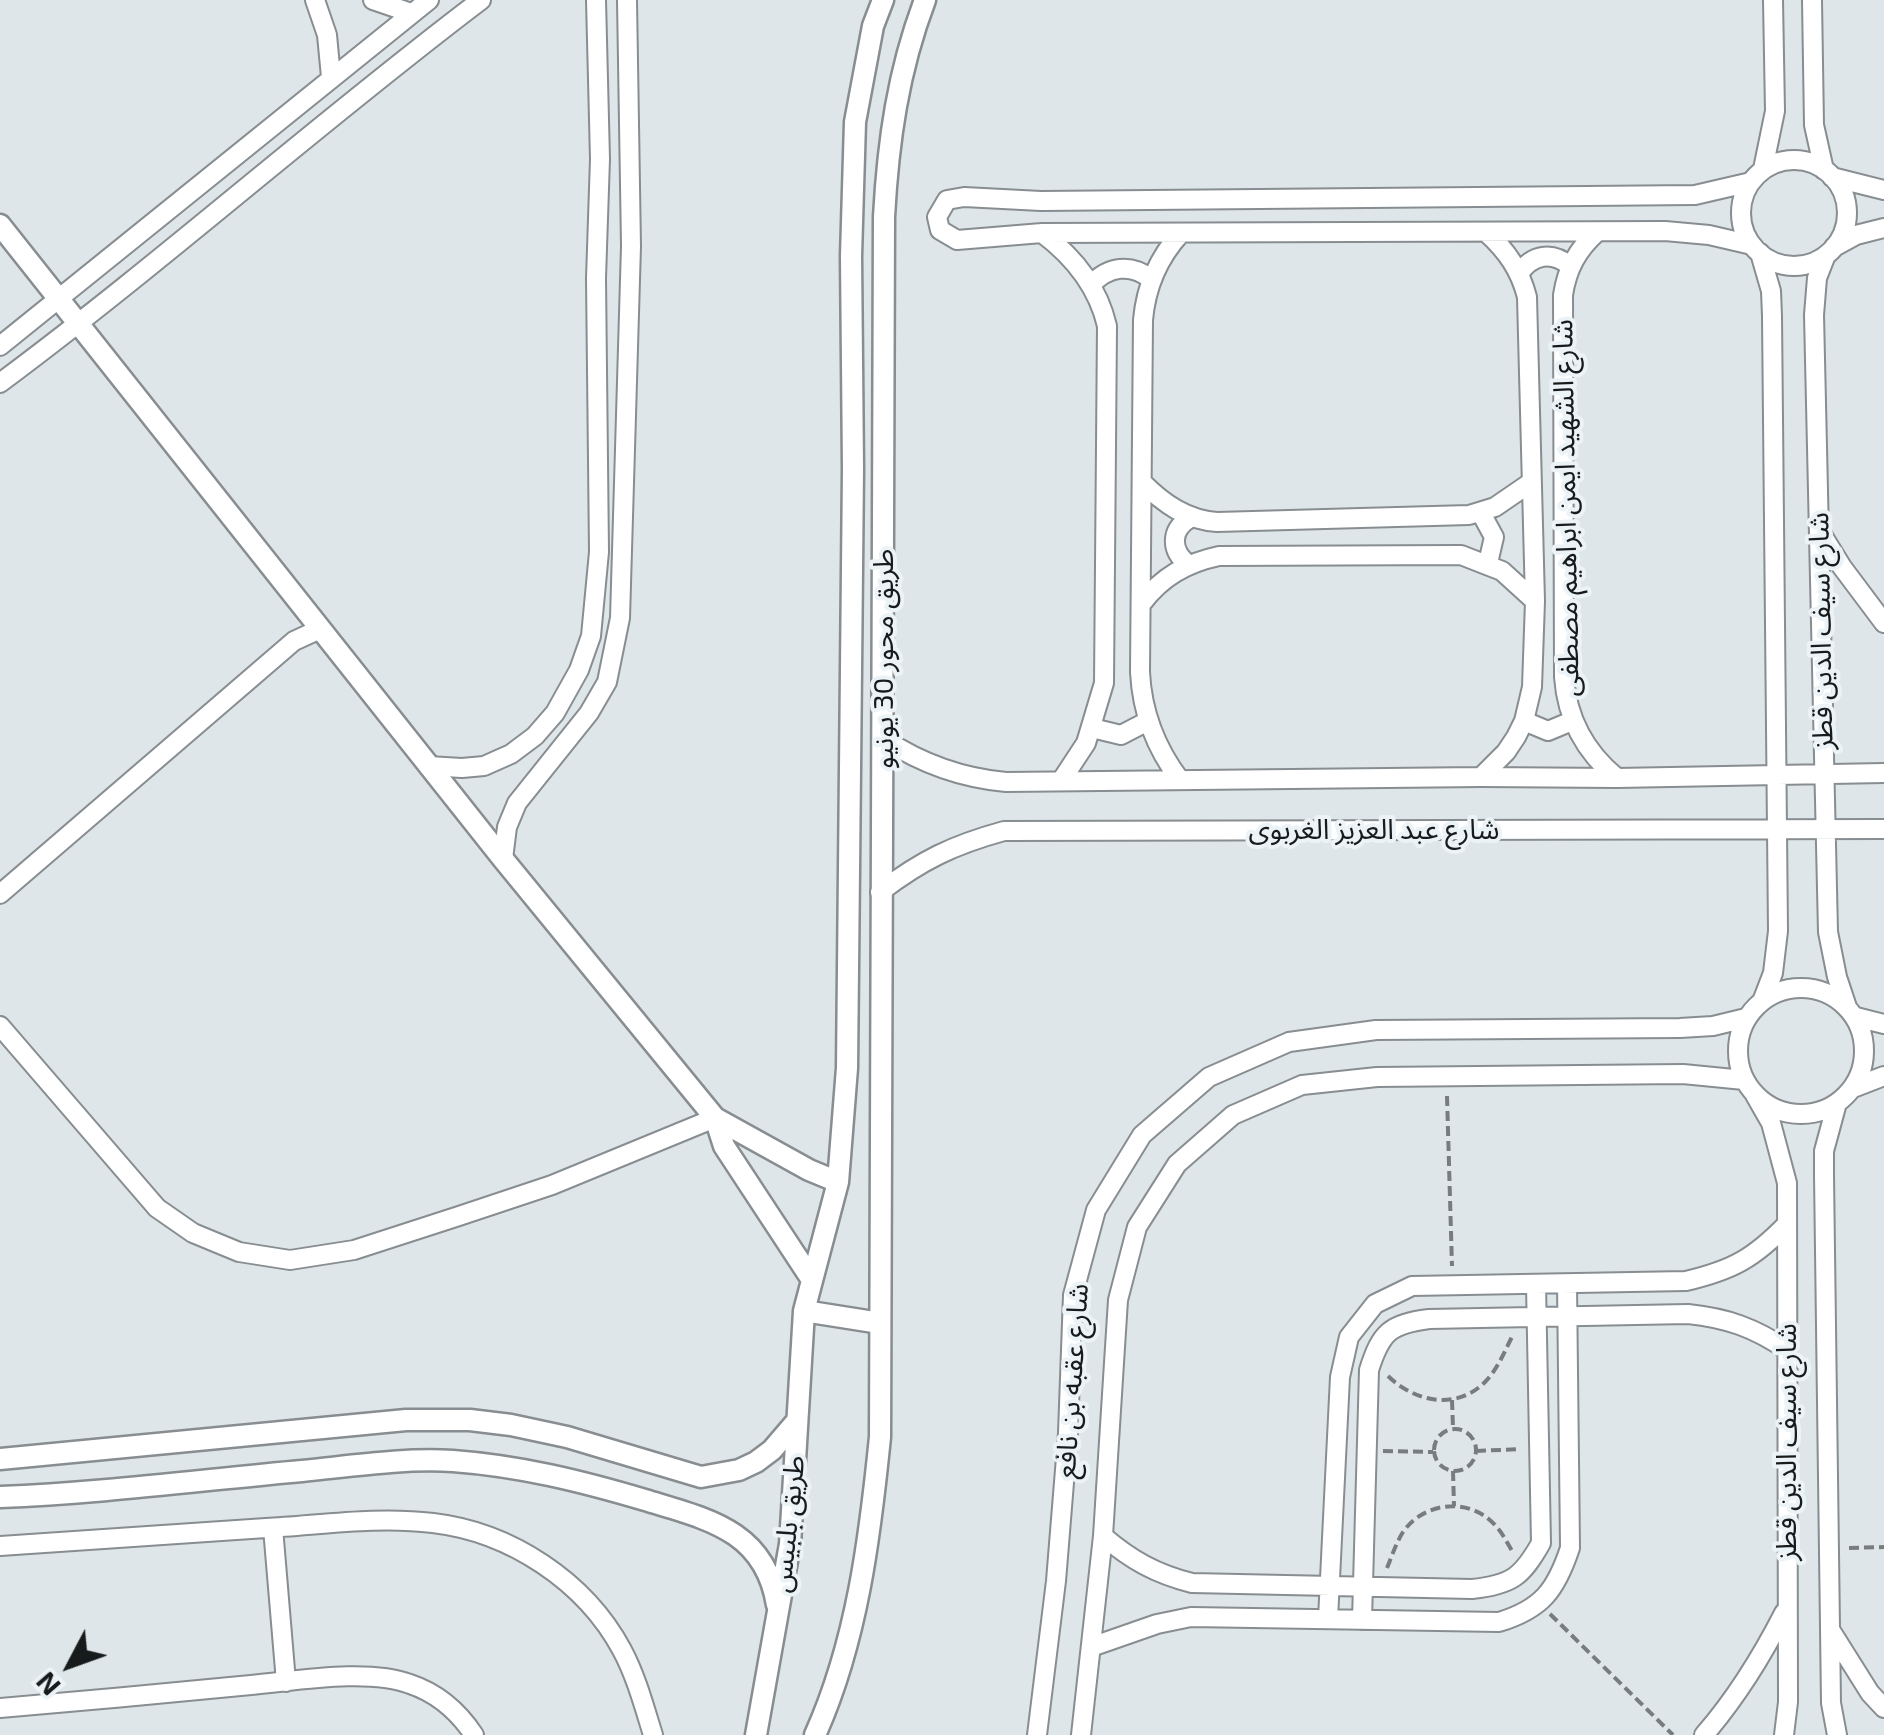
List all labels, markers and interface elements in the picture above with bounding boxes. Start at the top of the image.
street label: شارع الشهيد ايمن ابراهيم مصطفى [1546,319,1586,697]
street label: شارع سيف الدين قطز [1802,512,1840,750]
street label: طريق محور 30 يونيو [867,549,901,769]
street label: شارع عبد العزيز الغربوى [1249,813,1499,847]
street label: شارع عقبه بن نافع [1048,1282,1096,1480]
street label: شارع سيف الدين قطز [1770,1323,1804,1561]
street label: طريق بلبيس [764,1454,812,1594]
north arrow [20,1615,120,1715]
text: N [28,1666,67,1703]

